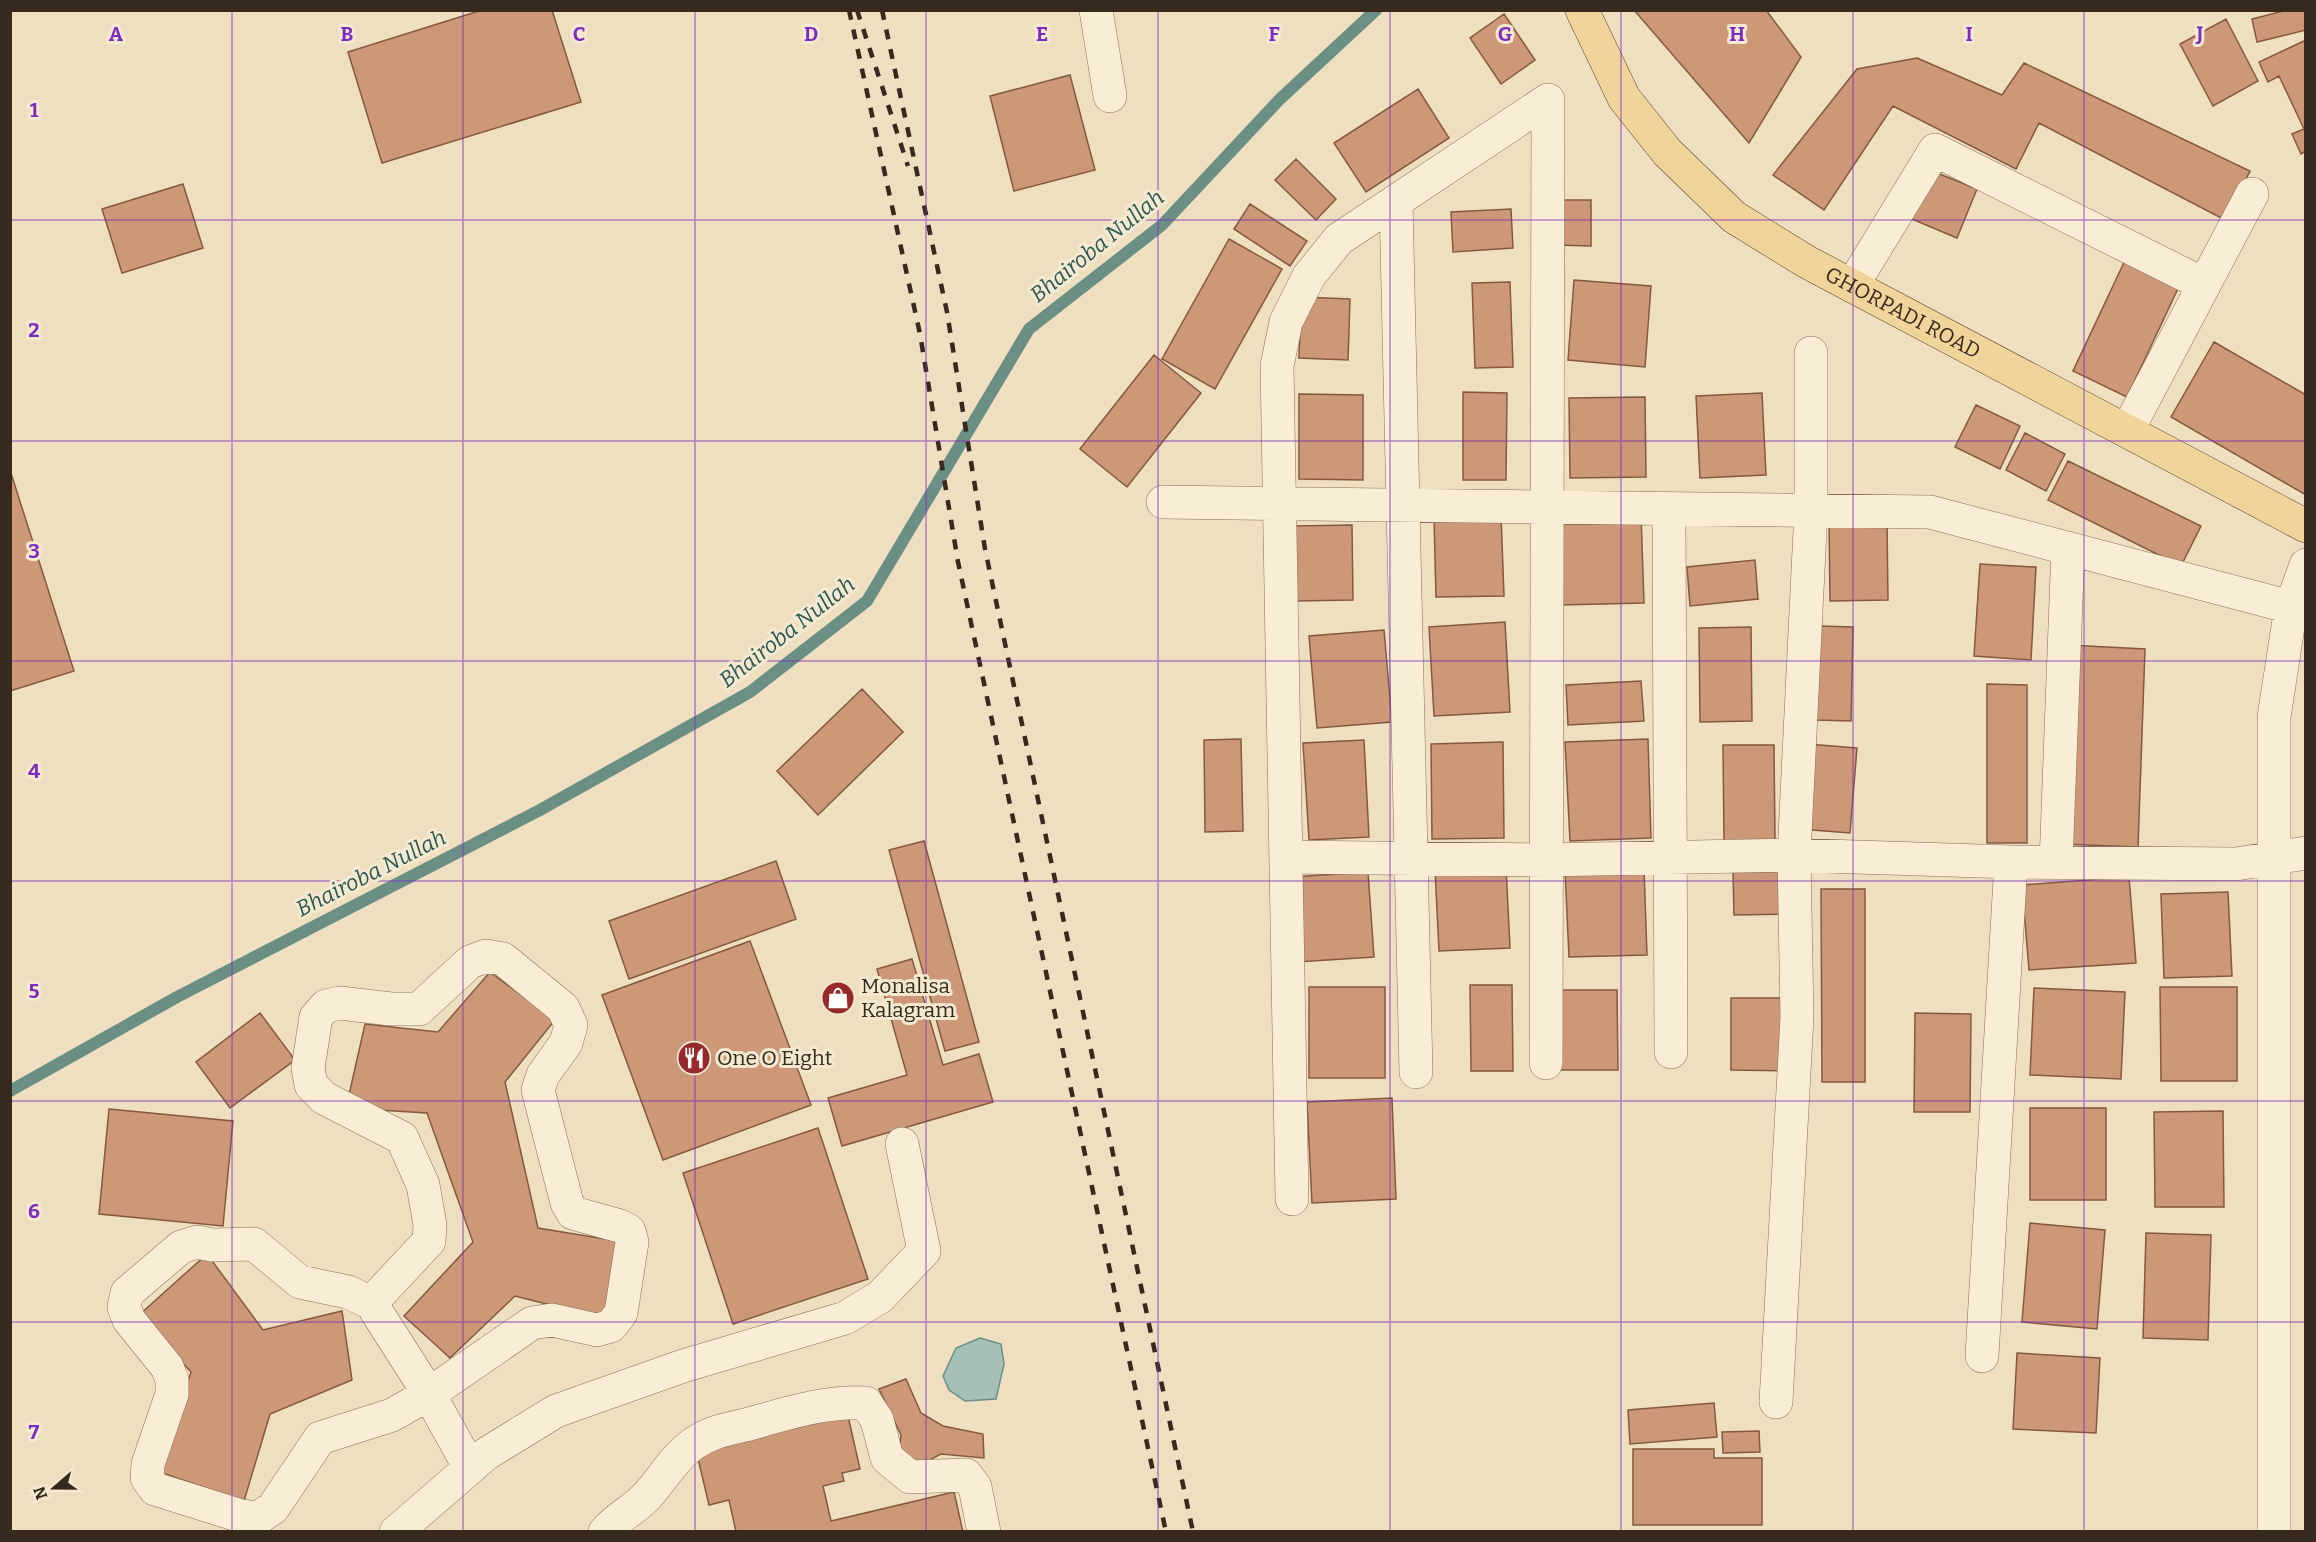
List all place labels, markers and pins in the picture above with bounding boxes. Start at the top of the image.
place label: Monalisa Kalagram [861,973,955,1023]
shop icon: Monalisa Kalagram [820,980,856,1016]
restaurant icon: One O Eight [676,1040,712,1076]
place label: One O Eight [717,1045,833,1071]

